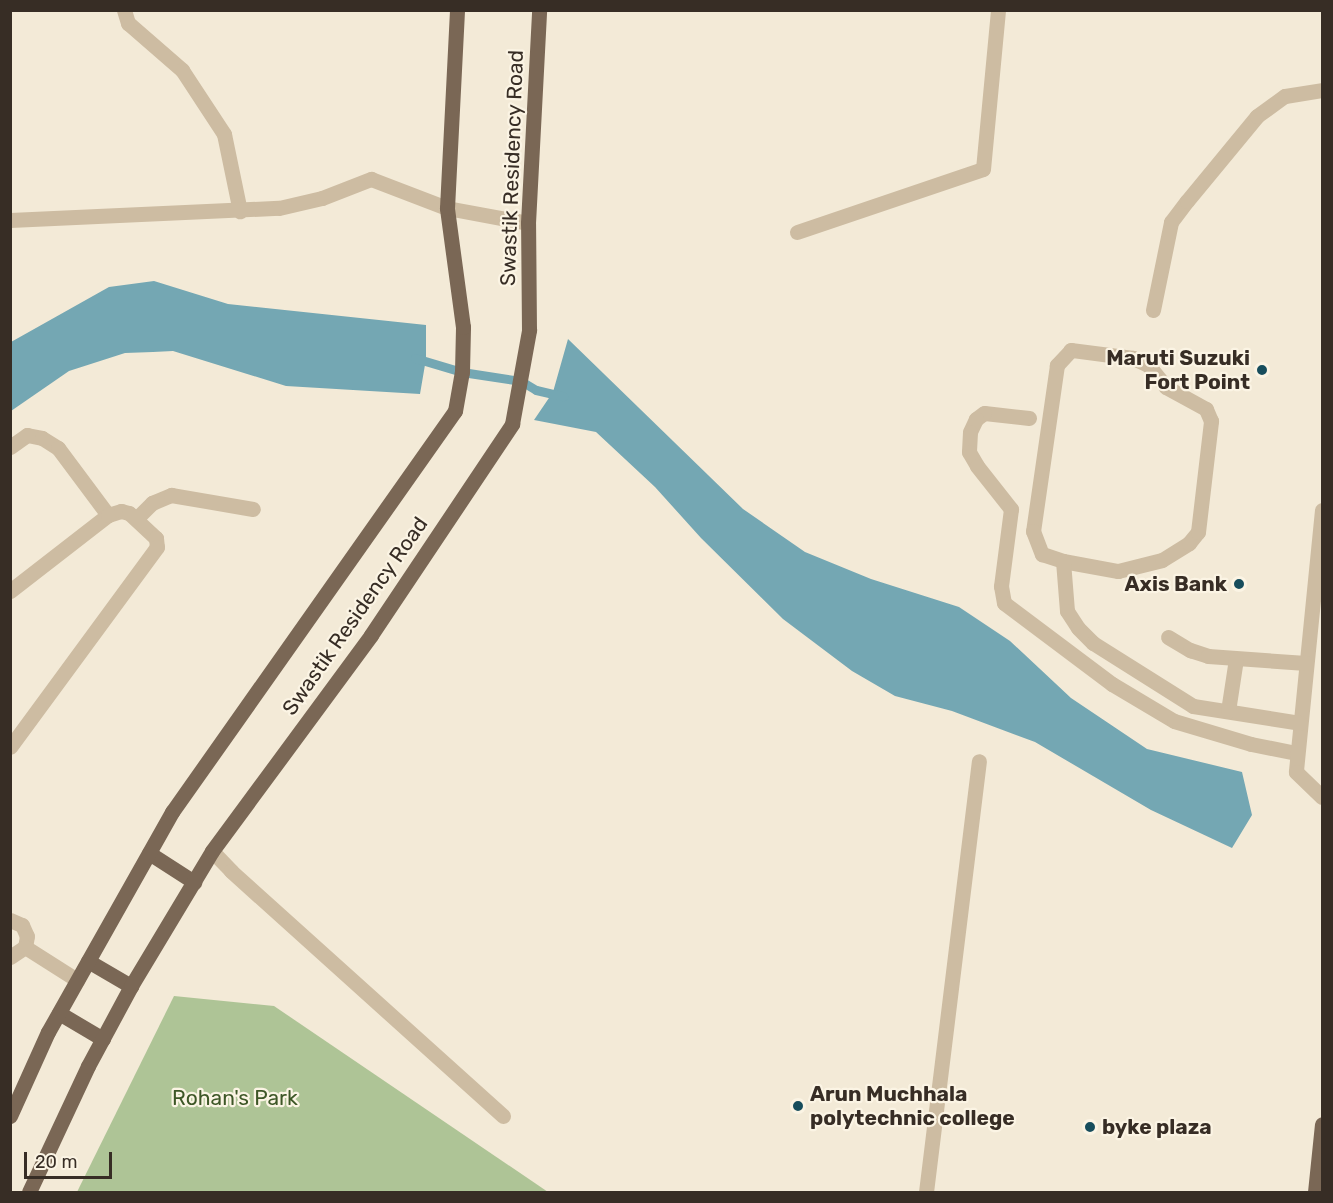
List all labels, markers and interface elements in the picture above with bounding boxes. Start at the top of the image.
street label: Swastik Residency Road [495,49,529,287]
place label: Maruti Suzuki Fort Point [1106,345,1250,395]
marker: Maruti Suzuki Fort Point [1255,363,1269,377]
street label: Swastik Residency Road [277,512,433,720]
place label: Axis Bank [1125,571,1227,597]
marker: Axis Bank [1232,577,1246,591]
place label: Arun Muchhala polytechnic college [810,1081,1015,1131]
park label: Rohan's Park [172,1085,298,1111]
marker: Arun Muchhala polytechnic college [791,1099,805,1113]
place label: byke plaza [1102,1114,1212,1140]
marker: byke plaza [1083,1120,1097,1134]
scale bar [27,1140,116,1178]
text: 20 m [35,1151,77,1173]

